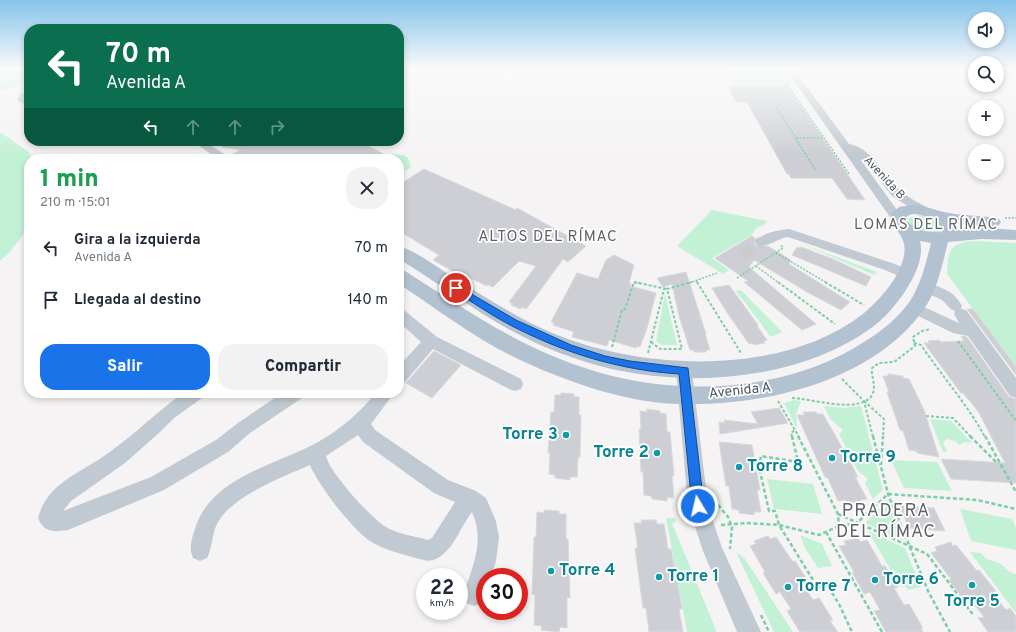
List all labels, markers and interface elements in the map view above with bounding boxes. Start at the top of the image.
map controls [968,12,1004,180]
button: sound [968,12,1004,48]
text: 70 m [106,37,171,73]
icon: left [40,40,92,92]
button: search [968,56,1004,92]
text: Avenida A [106,72,186,95]
button: + [968,100,1004,136]
icon: left [140,116,162,138]
icon: ahead [182,116,204,138]
icon: ahead [224,116,246,138]
icon: right [266,116,288,138]
button: − [968,144,1004,180]
street label: Avenida B [860,153,908,203]
text: 1 min [40,165,99,195]
button: close [346,167,388,209]
text: 210 m · 15:01 [40,195,110,211]
district label: LOMAS DEL RÍMAC [854,215,998,235]
district label: ALTOS DEL RÍMAC [478,227,618,247]
text: Gira a la izquierda [74,231,201,250]
icon: left [40,237,62,259]
text: 70 m [355,239,388,258]
text: Avenida A [74,250,132,266]
pin [439,271,473,305]
icon: arrive [445,277,467,299]
icon: arrive [40,289,62,311]
text: Llegada al destino [74,291,201,310]
text: 140 m [348,291,388,310]
button: Salir [40,344,210,390]
button: Compartir [218,344,388,390]
street label: Avenida A [708,379,772,403]
place label: Torre 3 [502,424,558,446]
marker: Torre 3 [561,430,571,440]
place label: Torre 2 [593,442,649,464]
place label: Torre 9 [840,447,896,469]
marker: Torre 2 [652,448,662,458]
marker: Torre 9 [827,453,837,463]
place label: Torre 8 [747,456,803,478]
marker: Torre 8 [734,462,744,472]
position arrow [677,485,719,527]
district label: PRADERA DEL RÍMAC [836,500,936,544]
place label: Torre 4 [559,560,615,582]
marker: Torre 4 [546,566,556,576]
place label: Torre 1 [667,566,719,588]
speed limit sign: 30 [476,568,528,620]
place label: Torre 6 [883,569,939,591]
marker: Torre 1 [654,572,664,582]
marker: Torre 6 [870,575,880,585]
text: 22 [430,576,454,602]
place label: Torre 7 [796,576,851,598]
marker: Torre 5 [967,580,977,590]
marker: Torre 7 [783,582,793,592]
place label: Torre 5 [944,591,1000,613]
text: km/h [430,597,454,610]

